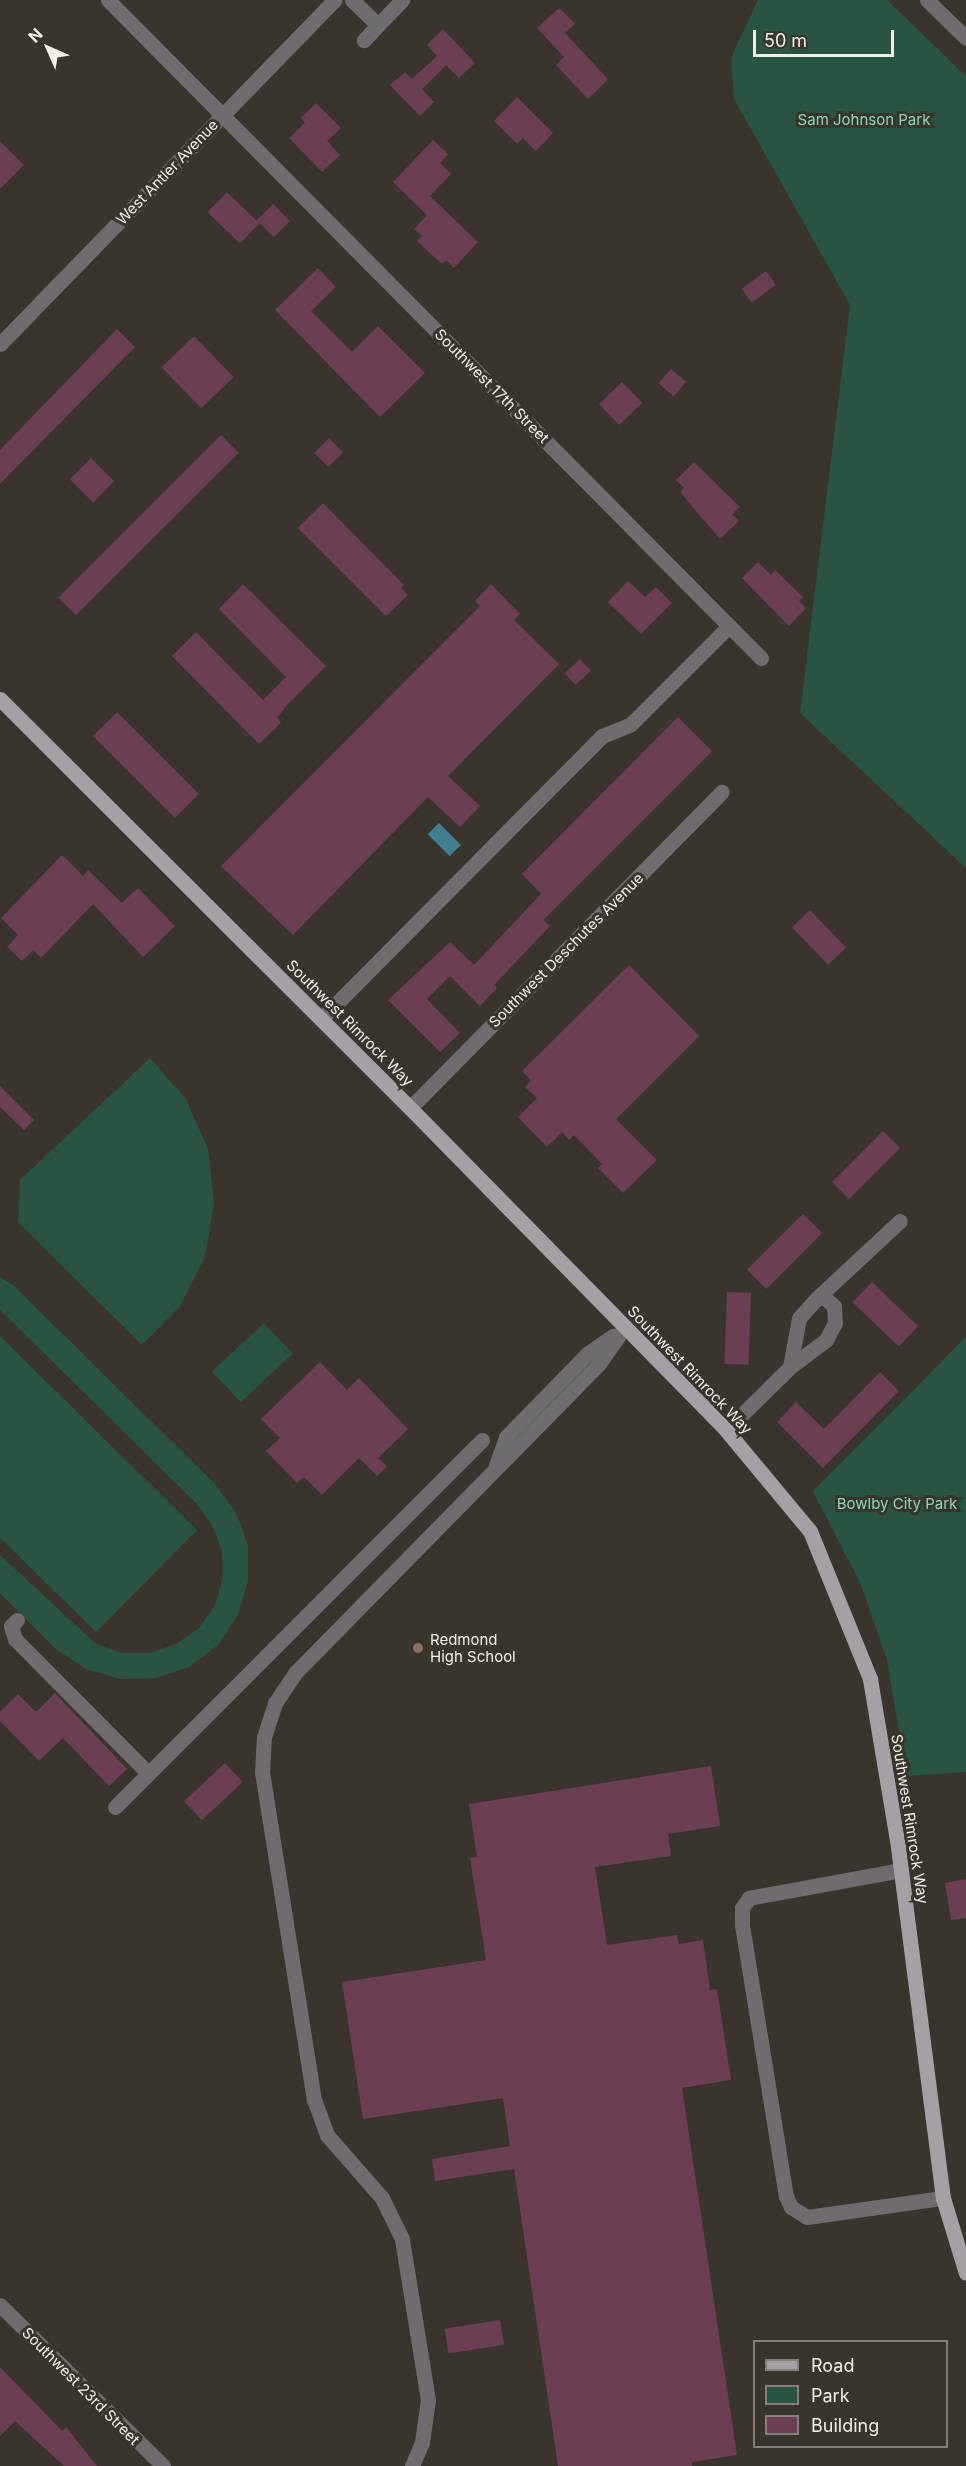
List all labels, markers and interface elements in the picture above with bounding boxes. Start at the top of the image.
north arrow [18,18,78,78]
scale bar [756,18,897,56]
text: N [24,24,47,47]
text: 50 m [764,30,807,51]
park label: Sam Johnson Park [798,111,930,129]
street label: West Antler Avenue [112,116,222,228]
street label: Southwest 17th Street [431,325,553,447]
street label: Southwest Deschutes Avenue [485,869,647,1031]
street label: Southwest Rimrock Way [283,956,417,1090]
street label: Southwest Rimrock Way [624,1302,756,1438]
park label: Bowlby City Park [837,1495,957,1513]
place label: Redmond High School [430,1630,516,1665]
marker: Redmond High School [411,1641,425,1655]
street label: Southwest Rimrock Way [888,1733,932,1905]
street label: Southwest 23rd Street [19,2324,143,2448]
legend [753,2340,948,2448]
text: Road [811,2355,854,2376]
text: Park [811,2385,850,2406]
text: Building [811,2415,879,2436]

